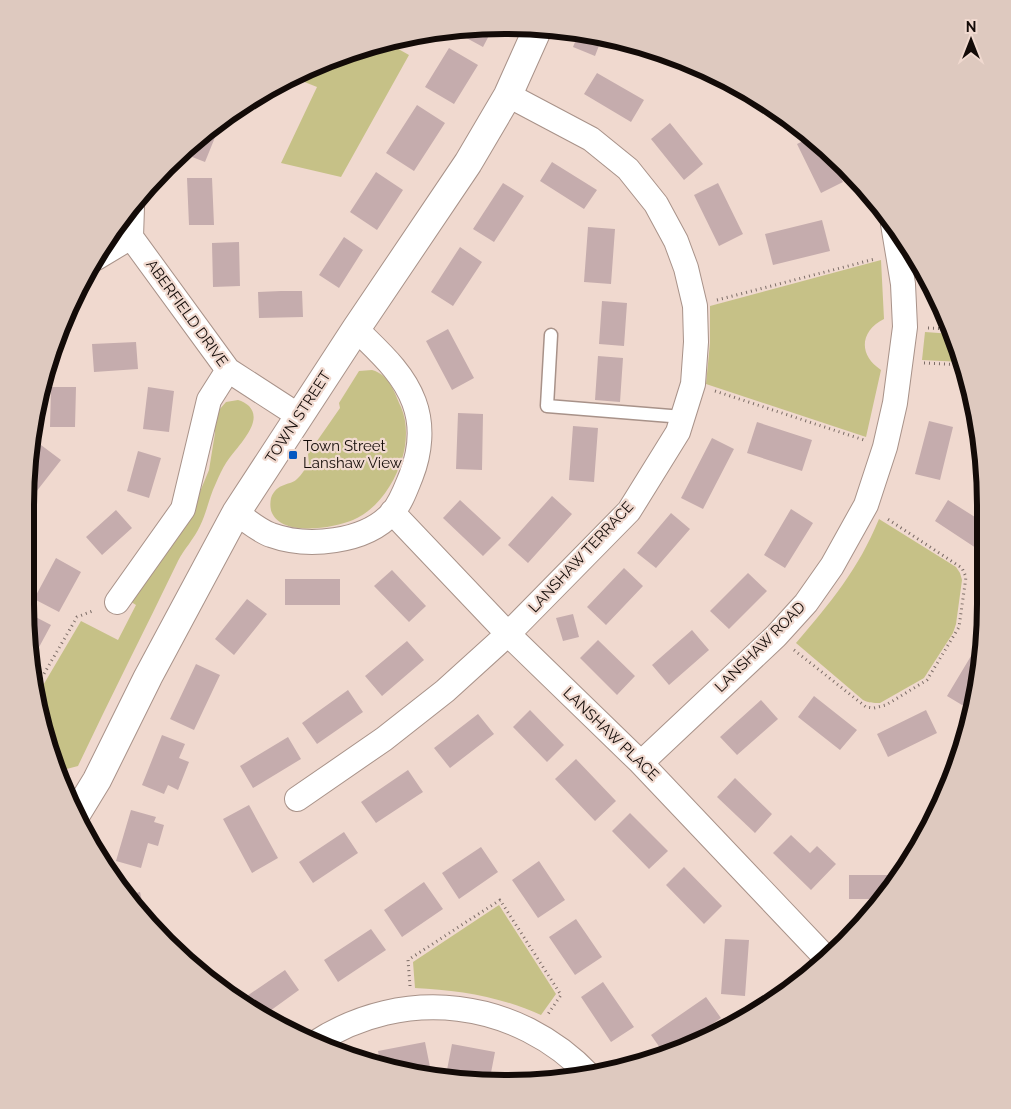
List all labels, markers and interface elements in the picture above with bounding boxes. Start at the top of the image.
north arrow [946,15,996,65]
text: N [966,19,976,35]
street label: ABERFIELD DRIVE [142,256,232,370]
street label: TOWN STREET [262,368,334,466]
place label: Town Street Lanshaw View [303,437,402,472]
marker: Town Street Lanshaw View [287,449,299,461]
street label: LANSHAW TERRACE [525,498,637,616]
street label: LANSHAW ROAD [711,598,809,696]
street label: LANSHAW PLACE [559,684,663,784]

